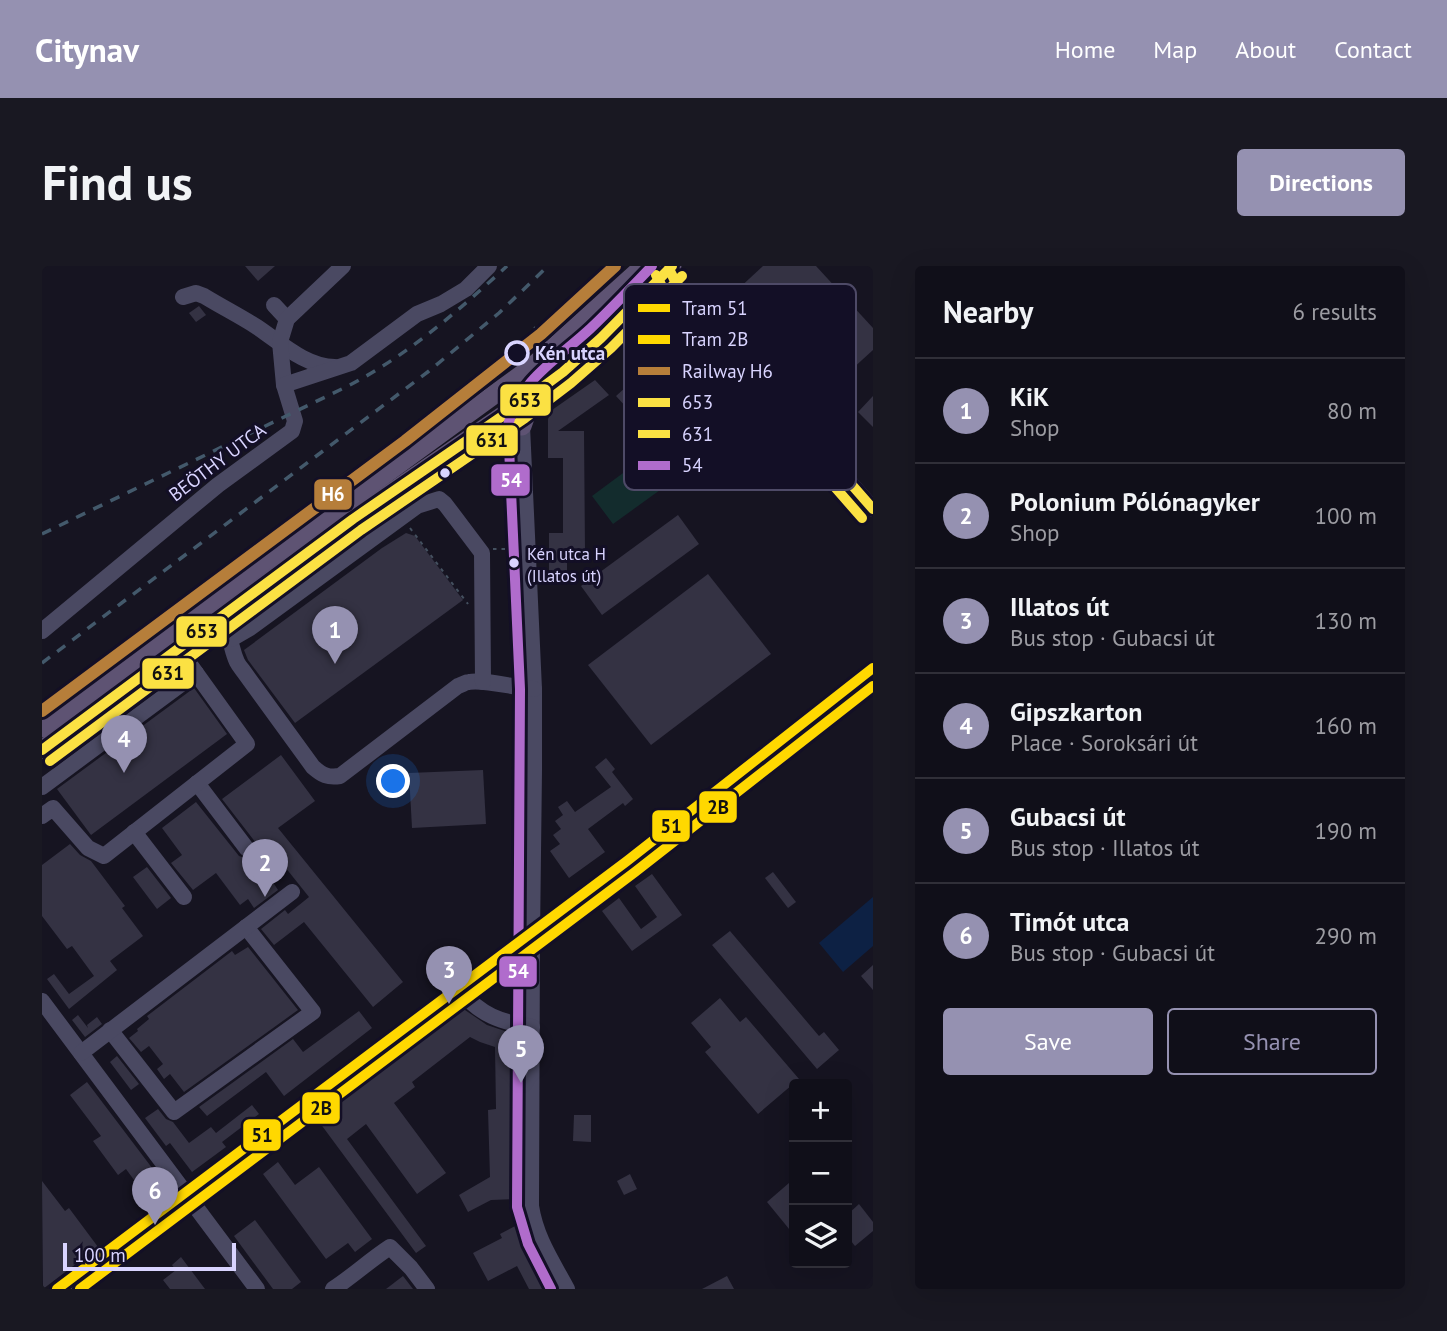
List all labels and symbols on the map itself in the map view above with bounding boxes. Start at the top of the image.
legend [624,284,856,490]
text: Tram 51 [682,296,748,320]
text: Tram 2B [682,327,748,351]
marker: Kén utca [505,341,529,365]
place label: Kén utca [535,341,605,365]
text: Railway H6 [682,359,773,383]
line badge: 653 [499,383,552,417]
text: 653 [509,388,541,412]
text: 653 [682,390,713,414]
street label: BEÖTHY UTCA [164,418,270,506]
text: 631 [682,422,713,446]
line badge: 631 [465,424,519,457]
text: 631 [476,428,508,452]
text: 54 [682,453,703,477]
line badge: 54 [490,463,531,497]
unlabelled marker [438,466,452,480]
text: 54 [500,468,522,492]
line badge: H6 [313,478,353,511]
text: H6 [321,482,345,506]
place label: Kén utca H (Illatos út) [527,543,606,587]
marker: Kén utca H (Illatos út) [507,556,521,570]
pin: 1 [312,606,358,664]
line badge: 653 [175,615,228,648]
text: 653 [186,619,218,643]
line badge: 631 [141,657,195,690]
text: 631 [152,661,184,685]
pin: 4 [101,715,147,773]
your location [376,764,410,798]
line badge: 2B [698,790,738,824]
text: 2B [707,795,729,819]
line badge: 51 [651,809,691,843]
text: 51 [660,814,682,838]
pin: 2 [242,839,288,897]
pin: 3 [426,946,472,1004]
line badge: 54 [498,955,538,988]
text: 54 [507,959,529,983]
pin: 5 [498,1025,544,1083]
line badge: 2B [301,1091,341,1125]
text: 2B [310,1096,332,1120]
line badge: 51 [242,1118,282,1152]
text: 51 [251,1123,273,1147]
pin: 6 [132,1167,178,1225]
scale bar [63,1240,236,1272]

